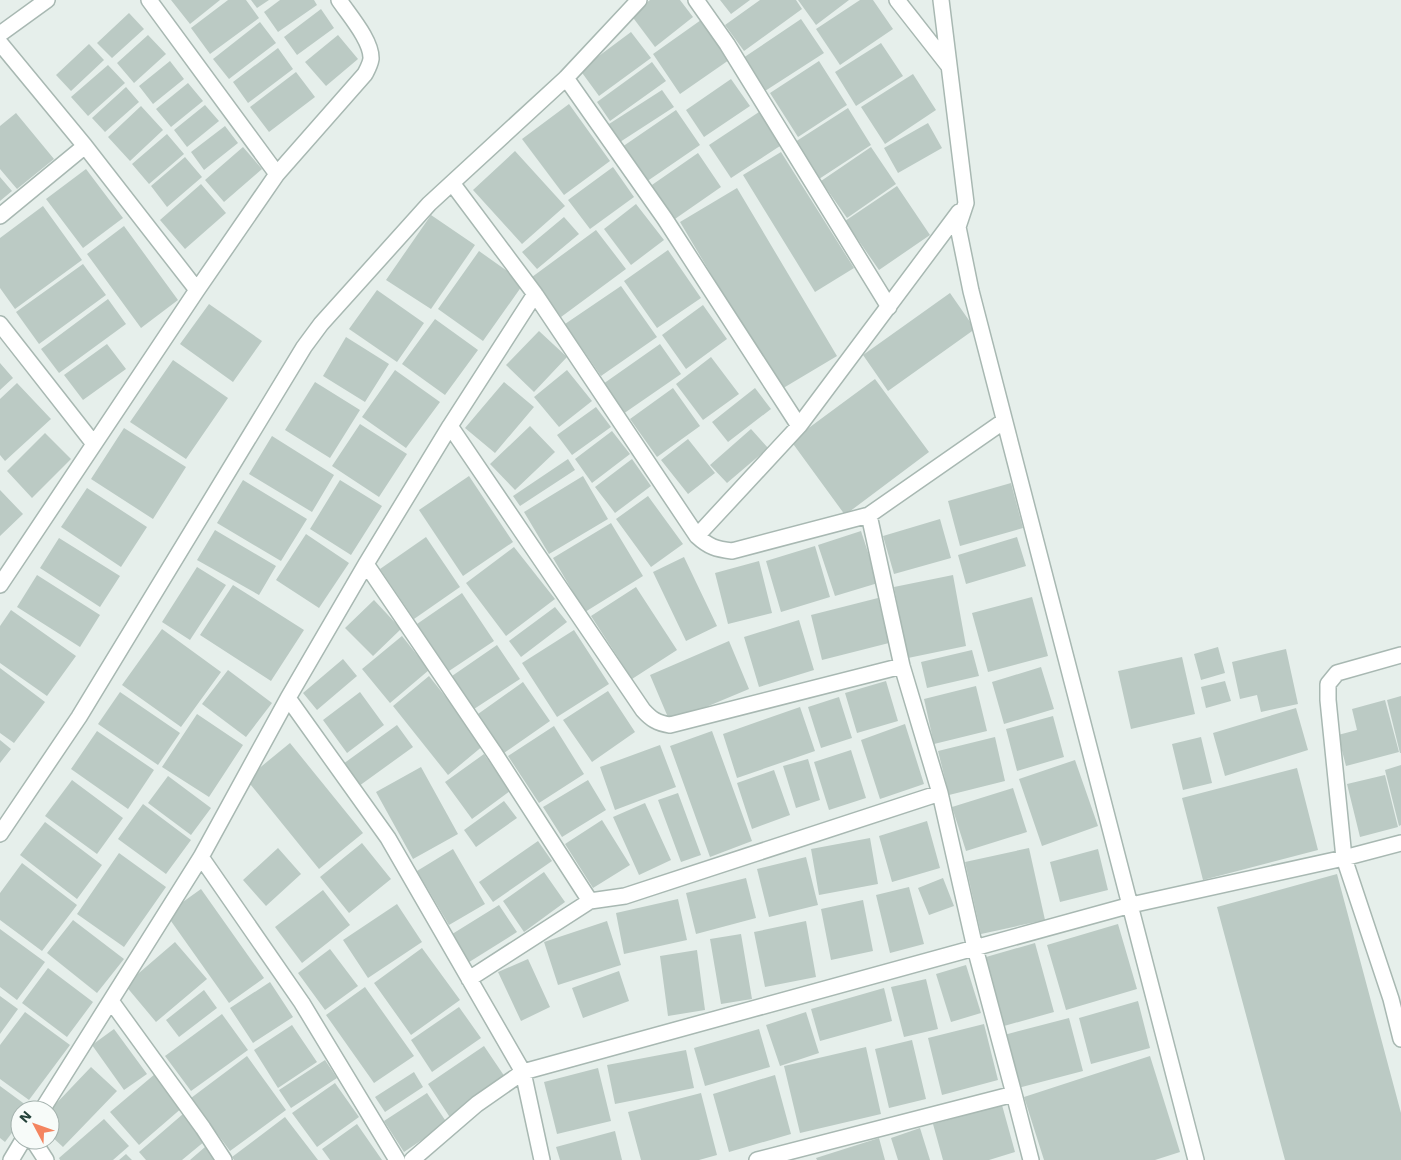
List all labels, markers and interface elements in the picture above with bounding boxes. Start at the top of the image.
north arrow [10,1100,60,1150]
text: N [16,1107,35,1126]

